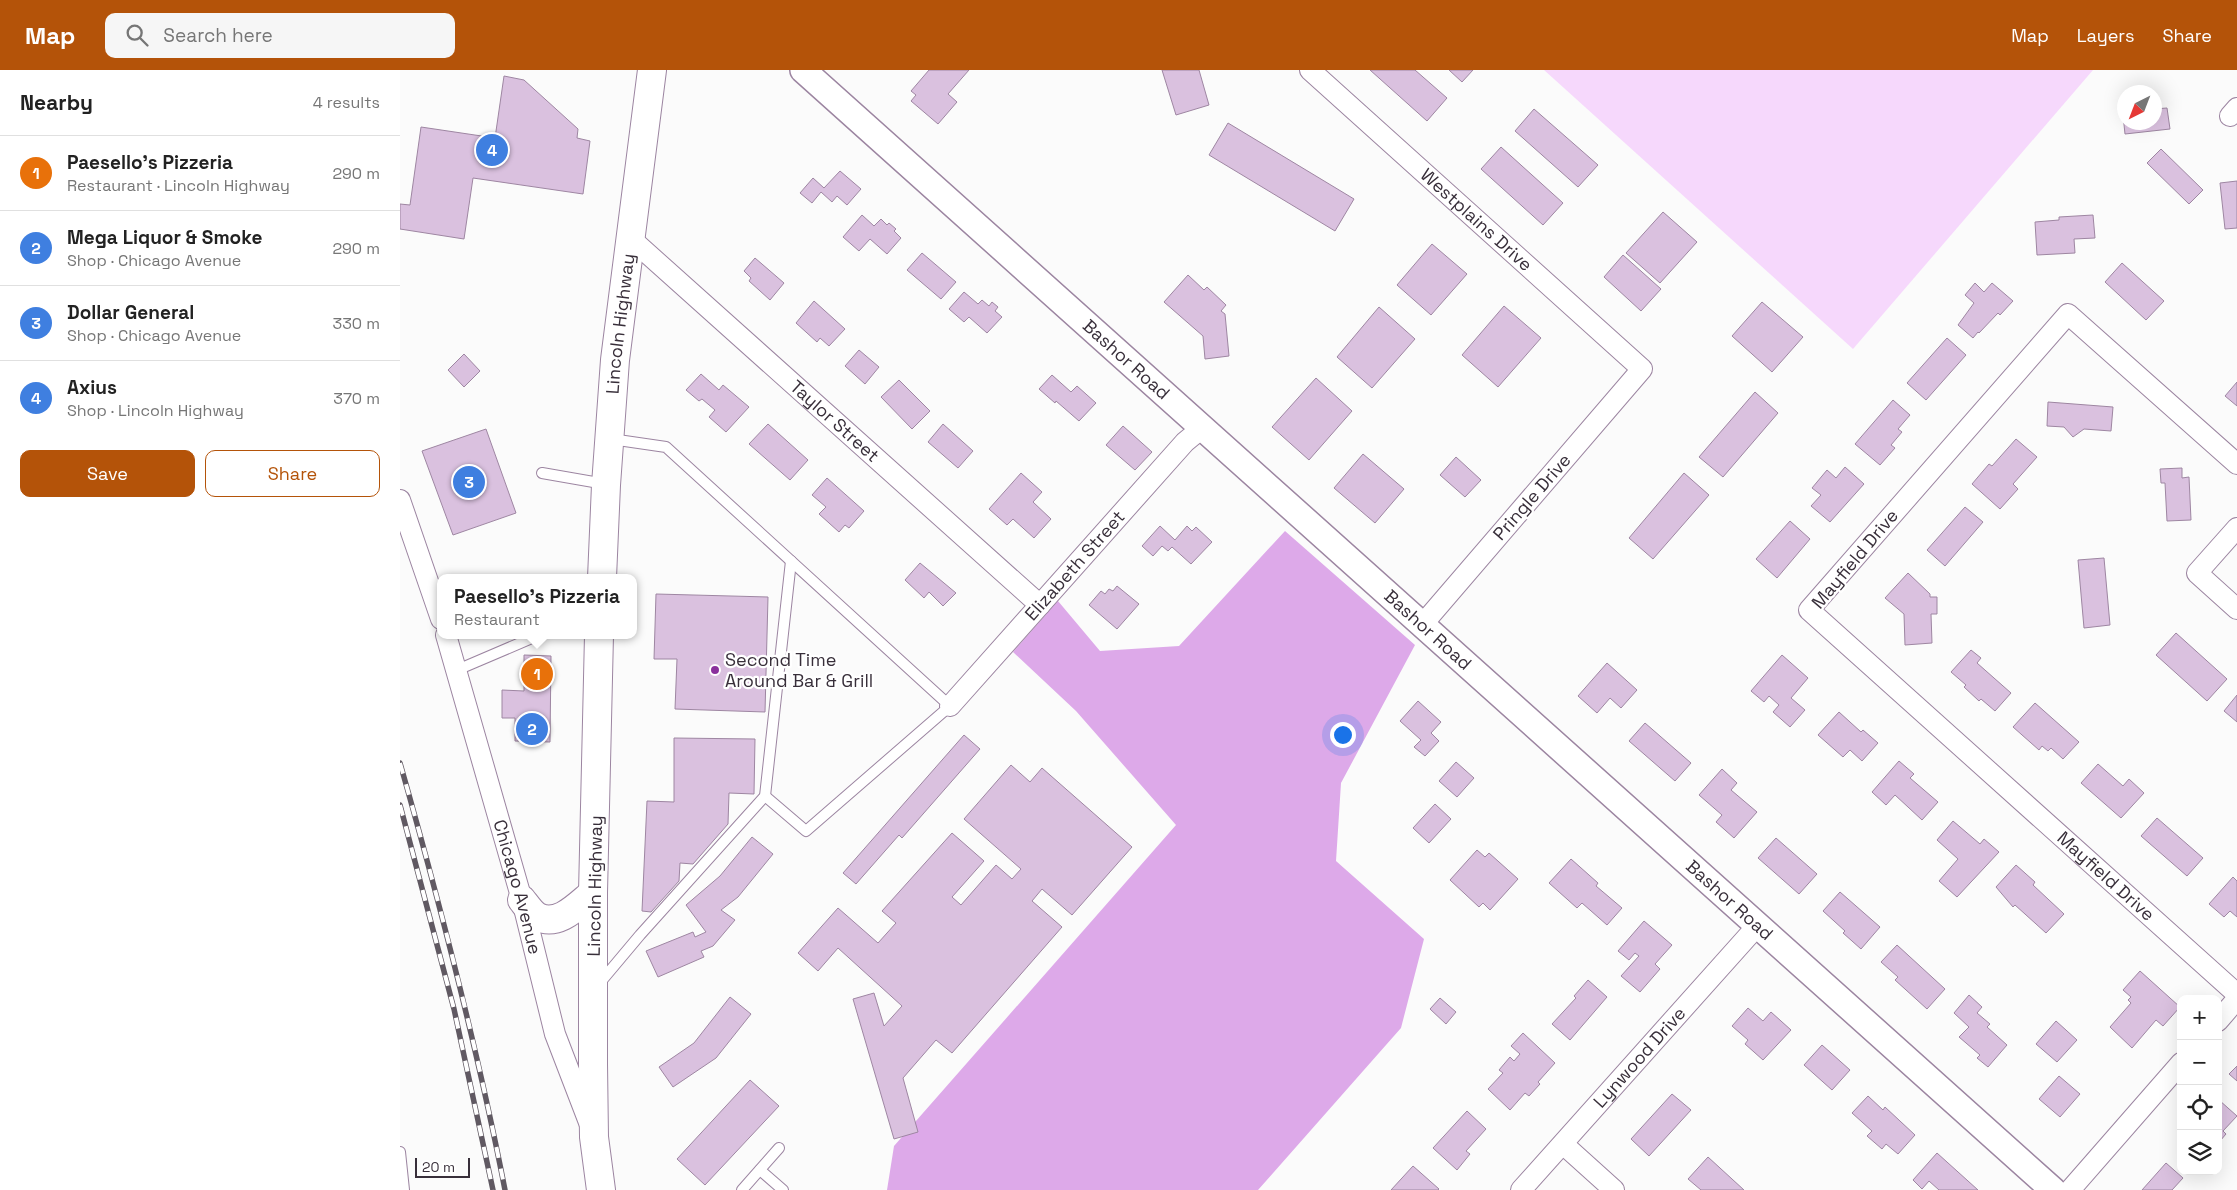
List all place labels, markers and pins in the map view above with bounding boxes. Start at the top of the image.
pin: 4 [476,131,508,169]
pin: 3 [453,463,485,501]
place label: Second Time Around Bar & Grill [725,648,873,692]
pin: 1 [521,655,553,693]
marker: Second Time Around Bar & Grill [709,664,721,676]
pin: 2 [516,710,548,748]

